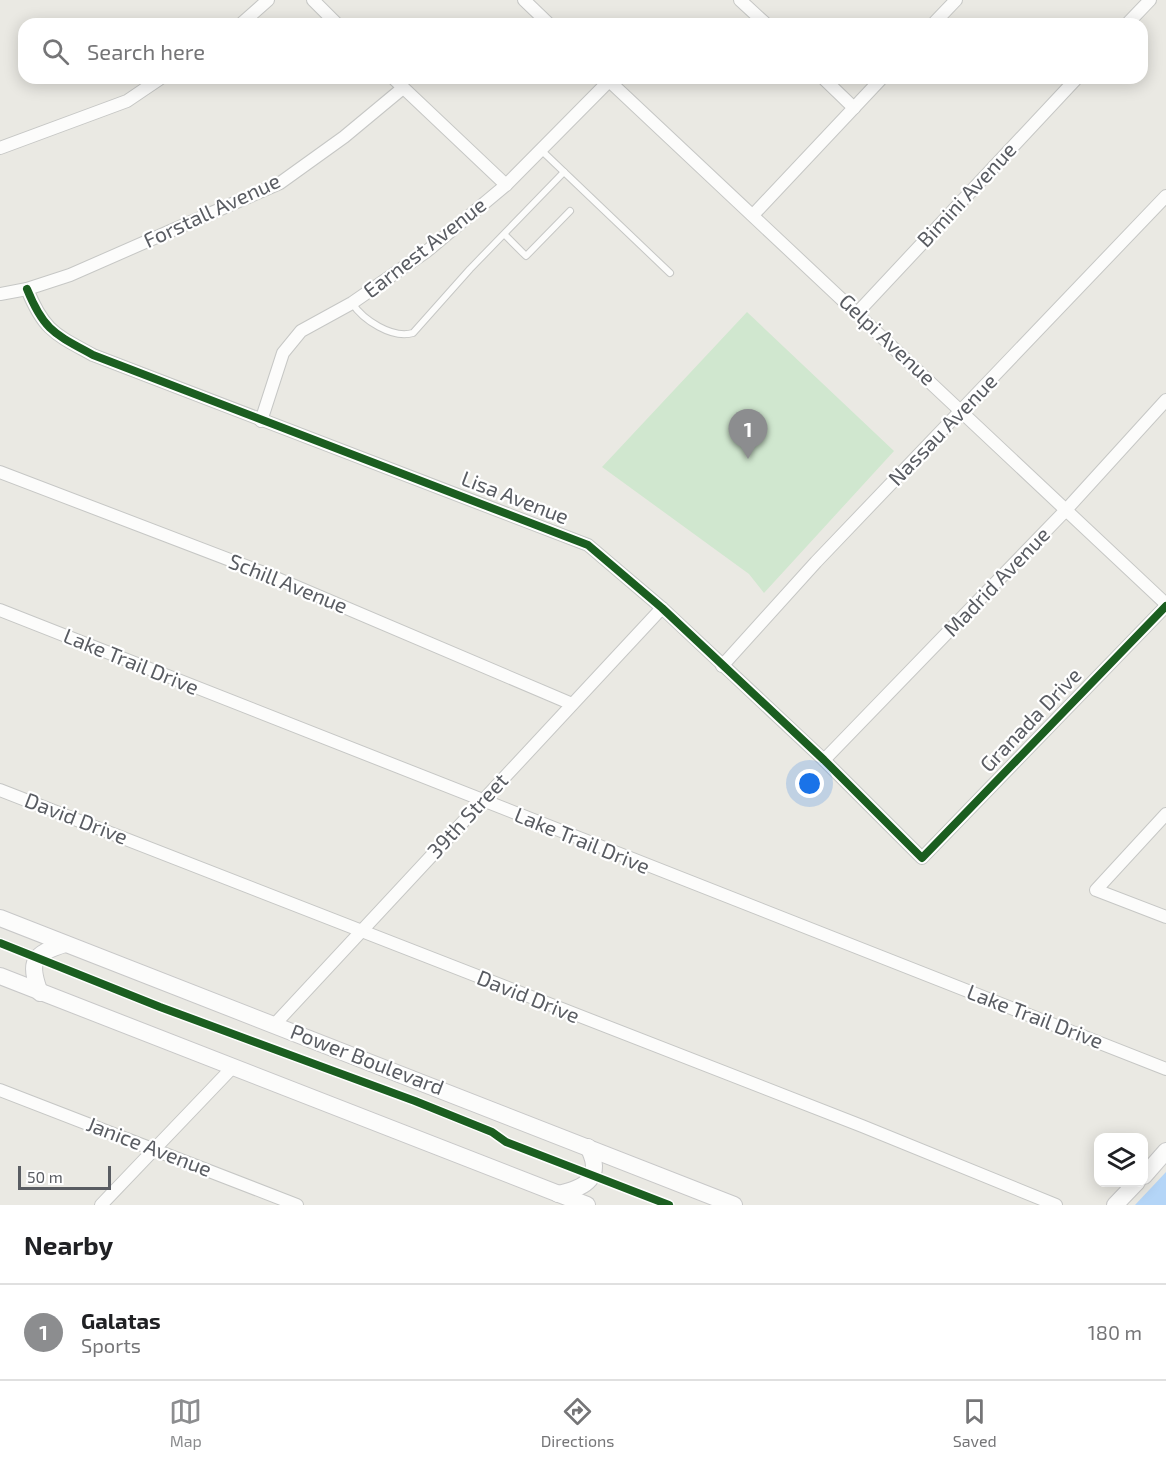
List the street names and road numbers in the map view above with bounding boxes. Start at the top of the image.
street label: Bimini Avenue [911,137,1021,251]
street label: Forstall Avenue [139,167,284,252]
street label: Earnest Avenue [358,191,490,302]
street label: Gelpi Avenue [835,288,941,390]
street label: Nassau Avenue [882,368,1002,490]
street label: Lisa Avenue [458,465,573,528]
street label: Madrid Avenue [938,521,1054,641]
street label: Schill Avenue [225,547,352,618]
street label: Lake Trail Drive [60,622,203,699]
street label: Granada Drive [974,662,1086,776]
street label: 39th Street [421,767,513,863]
street label: David Drive [21,787,132,849]
street label: Lake Trail Drive [511,801,654,878]
street label: David Drive [474,964,583,1028]
street label: Lake Trail Drive [964,978,1107,1053]
street label: Power Boulevard [287,1018,448,1099]
street label: Janice Avenue [83,1110,216,1181]

